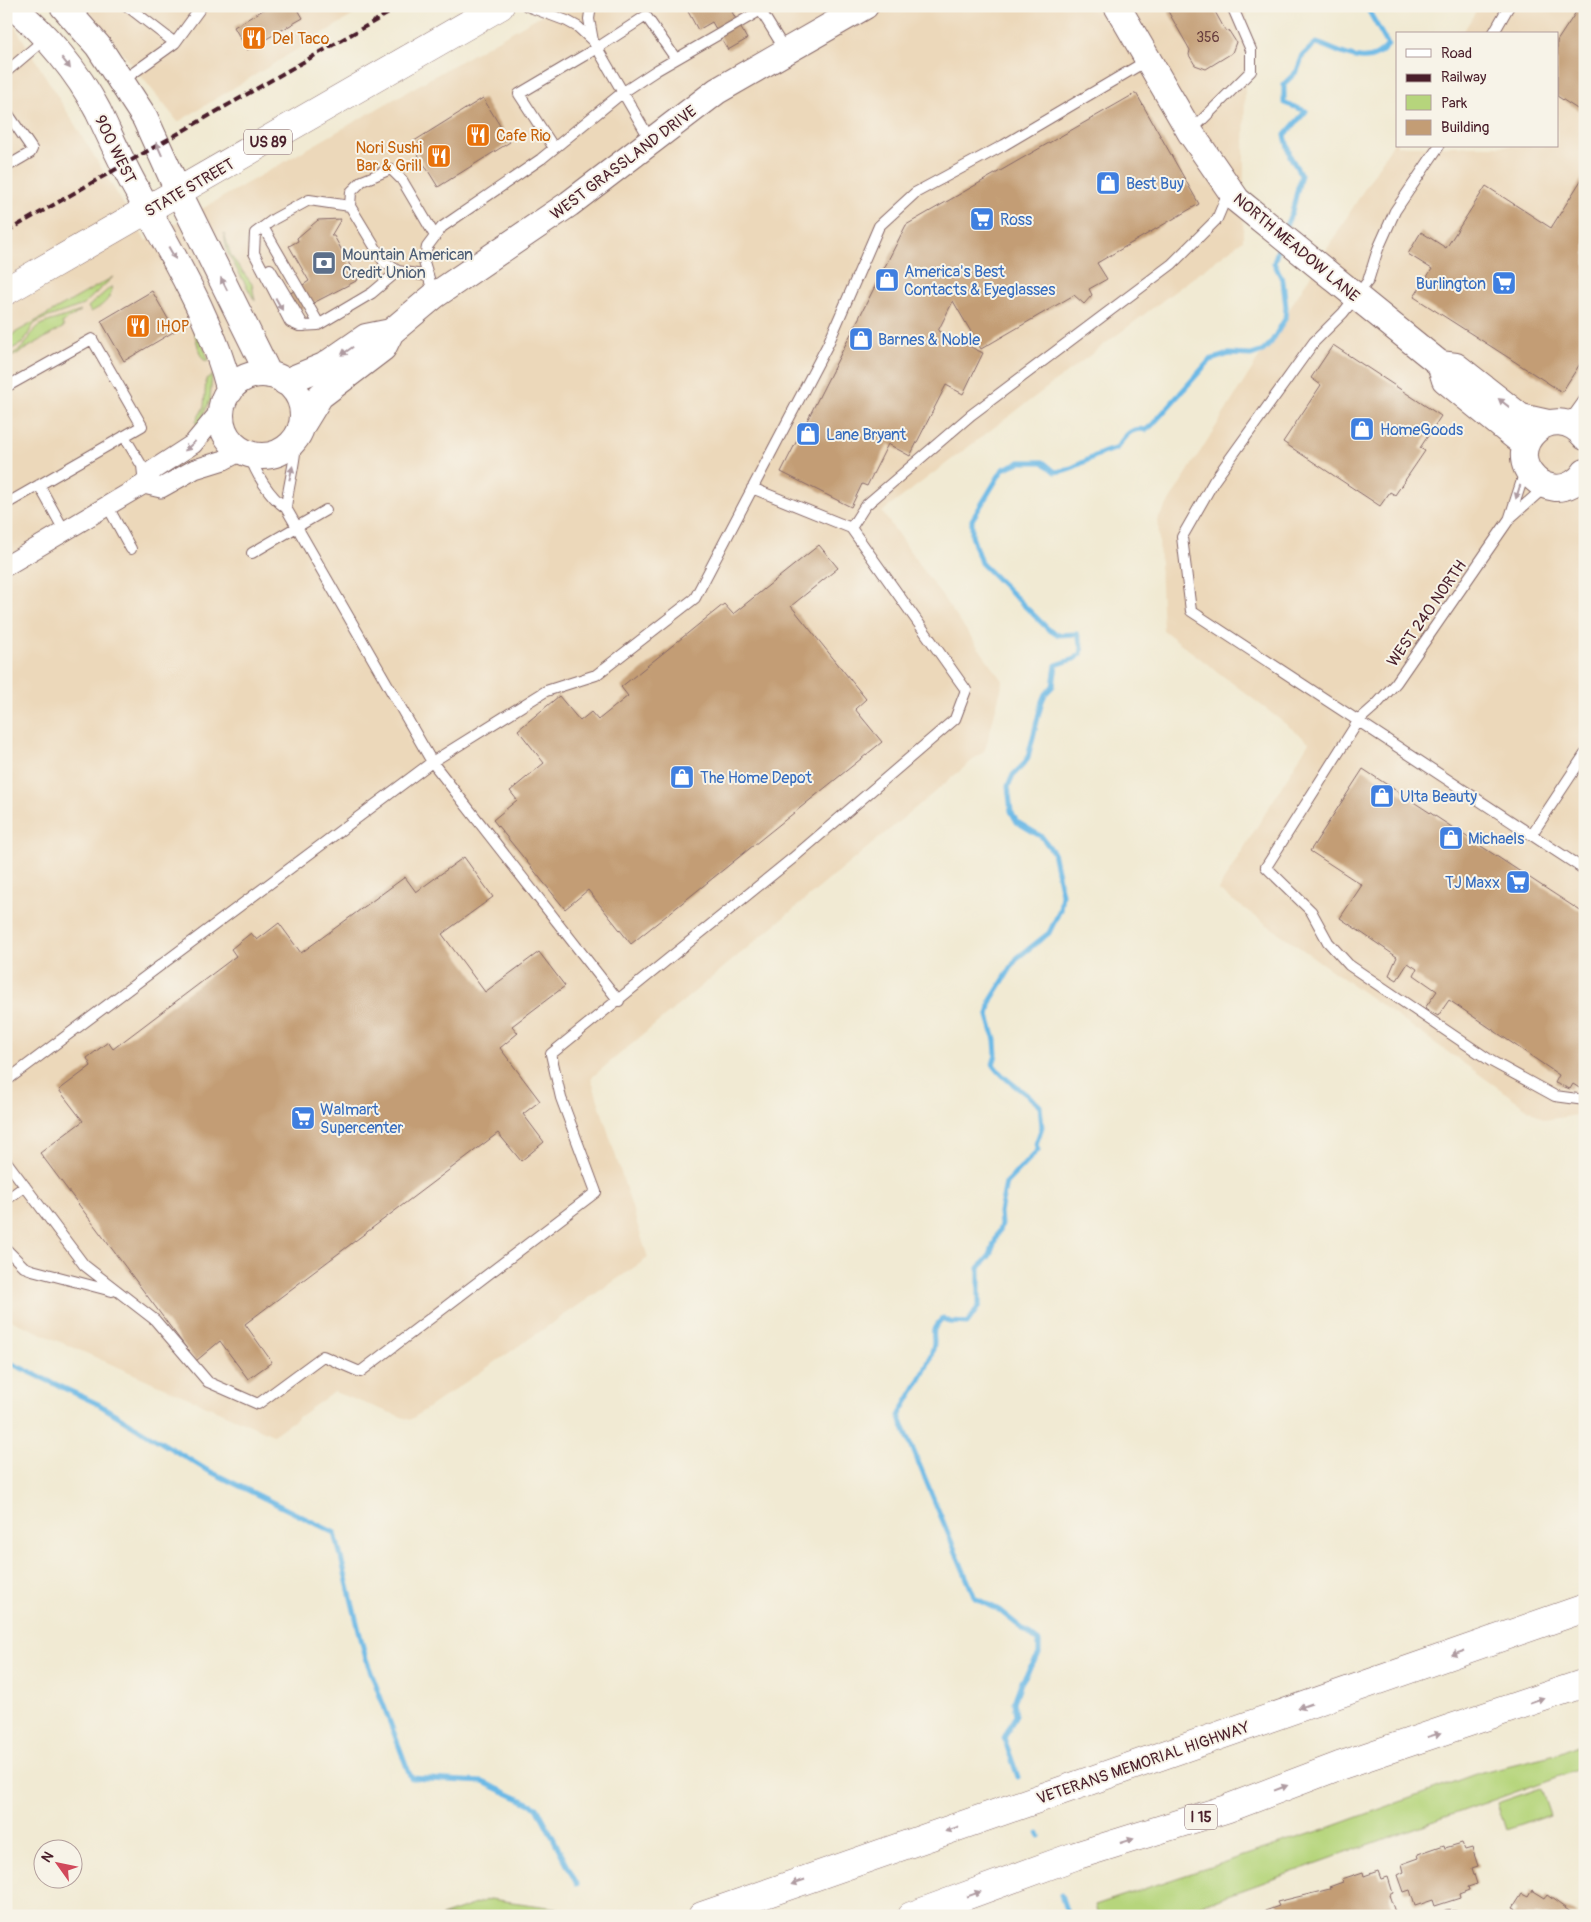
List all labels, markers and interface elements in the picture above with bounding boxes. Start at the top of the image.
restaurant icon: Del Taco [241,25,267,51]
place label: Del Taco [272,29,330,49]
house number: 356 [1196,29,1220,46]
legend [1396,32,1558,148]
text: Road [1441,44,1472,63]
one-way arrow [61,56,71,70]
text: Railway [1441,68,1487,87]
text: Park [1441,94,1468,113]
street label: WEST GRASSLAND DRIVE [546,101,701,224]
street label: 900 WEST [90,112,140,187]
text: Building [1441,118,1489,137]
restaurant icon: Cafe Rio [465,122,491,148]
place label: Cafe Rio [496,126,551,146]
road number: US 89 [244,130,292,154]
place label: Nori Sushi Bar & Grill [356,138,422,176]
one-way arrow [154,142,162,156]
restaurant icon: Nori Sushi Bar & Grill [426,143,452,169]
street label: STATE STREET [141,154,238,222]
shop icon: Best Buy [1095,170,1121,196]
place label: Best Buy [1126,174,1184,194]
street label: NORTH MEADOW LANE [1229,189,1364,306]
supermarket icon: Ross [969,206,995,232]
place label: Ross [1000,210,1032,230]
place label: Mountain American Credit Union [342,245,473,283]
one-way arrow [168,246,176,260]
bank icon: Mountain American Credit Union [311,250,337,276]
place label: America's Best Contacts & Eyeglasses [904,262,1055,300]
shop icon: America's Best Contacts & Eyeglasses [874,267,900,293]
supermarket icon: Burlington [1491,270,1517,296]
place label: Burlington [1416,274,1486,294]
one-way arrow [220,277,228,291]
one-way arrow [275,298,284,311]
restaurant icon: IHOP [125,313,151,339]
place label: IHOP [156,317,190,337]
shop icon: Barnes & Noble [848,326,874,352]
place label: Barnes & Noble [878,330,980,350]
one-way arrow [340,346,354,356]
one-way arrow [1498,398,1511,409]
shop icon: HomeGoods [1349,416,1375,442]
place label: HomeGoods [1380,420,1463,440]
shop icon: Lane Bryant [795,421,821,447]
place label: Lane Bryant [826,425,907,445]
one-way arrow [184,440,196,452]
one-way arrow [287,466,295,481]
one-way arrow [1514,485,1522,500]
street label: WEST 240 NORTH [1383,556,1471,671]
shop icon: The Home Depot [669,764,695,790]
place label: The Home Depot [700,768,813,788]
shop icon: Ulta Beauty [1369,783,1395,809]
place label: Ulta Beauty [1400,787,1477,807]
shop icon: Michaels [1438,825,1464,851]
place label: Michaels [1468,829,1524,849]
supermarket icon: TJ Maxx [1505,869,1531,895]
place label: TJ Maxx [1445,873,1500,893]
place label: Walmart Supercenter [320,1100,403,1138]
supermarket icon: Walmart Supercenter [290,1105,316,1131]
one-way arrow [1450,1649,1465,1657]
one-way arrow [1529,1696,1544,1703]
one-way arrow [1297,1703,1312,1710]
street label: VETERANS MEMORIAL HIGHWAY [1034,1717,1252,1809]
one-way arrow [1427,1730,1442,1738]
one-way arrow [1274,1784,1289,1792]
road number: I 15 [1185,1804,1217,1830]
one-way arrow [944,1826,959,1833]
one-way arrow [1120,1836,1135,1844]
north arrow [32,1840,82,1890]
text: N [38,1849,57,1866]
one-way arrow [790,1878,805,1886]
one-way arrow [966,1890,981,1897]

